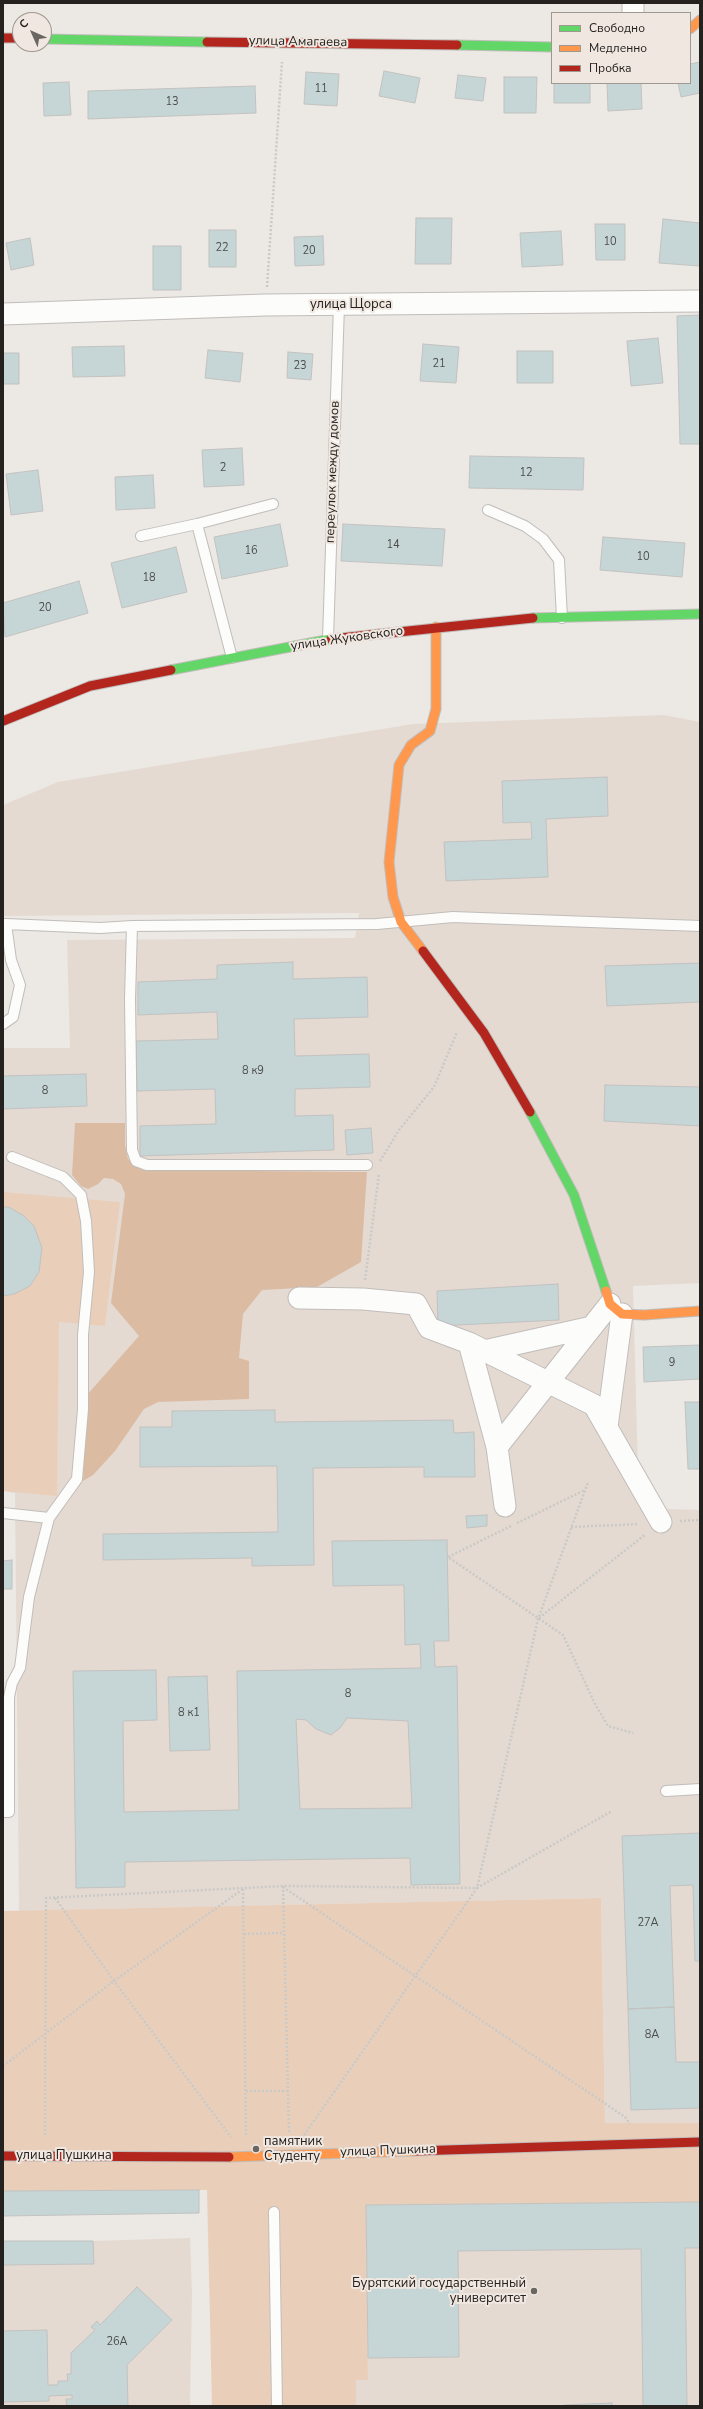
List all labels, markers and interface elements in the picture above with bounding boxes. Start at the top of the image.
north arrow [12,12,52,52]
legend [551,12,691,84]
text: С [16,16,32,32]
text: Свободно [589,20,645,36]
street label: улица Амагаева [249,33,347,51]
text: Медленно [589,40,647,56]
text: Пробка [589,60,632,76]
house number: 11 [314,82,328,96]
house number: 13 [165,95,179,109]
house number: 10 [603,235,617,249]
house number: 22 [215,241,229,255]
house number: 20 [302,244,316,258]
street label: улица Щорса [310,297,392,313]
house number: 21 [432,357,446,371]
house number: 23 [293,359,307,373]
street label: переулок между домов [323,401,343,543]
house number: 2 [220,461,226,475]
house number: 12 [519,466,533,480]
house number: 14 [386,538,400,552]
house number: 16 [244,544,258,558]
house number: 10 [636,550,650,564]
house number: 18 [142,571,156,585]
house number: 20 [38,601,52,615]
street label: улица Жуковского [290,623,404,655]
house number: 8 к9 [242,1064,264,1078]
house number: 8 [42,1084,48,1098]
house number: 9 [669,1356,675,1370]
house number: 8 [345,1687,351,1701]
house number: 8 к1 [178,1706,200,1720]
house number: 27А [637,1916,659,1930]
house number: 8А [645,2028,659,2042]
place label: памятник Студенту [264,2134,322,2165]
street label: улица Пушкина [340,2142,436,2160]
marker: памятник Студенту [251,2144,261,2154]
street label: улица Пушкина [16,2148,112,2164]
place label: Бурятский государственный университет [352,2276,526,2307]
marker: Бурятский государственный университет [529,2286,539,2296]
house number: 26А [106,2335,128,2349]

